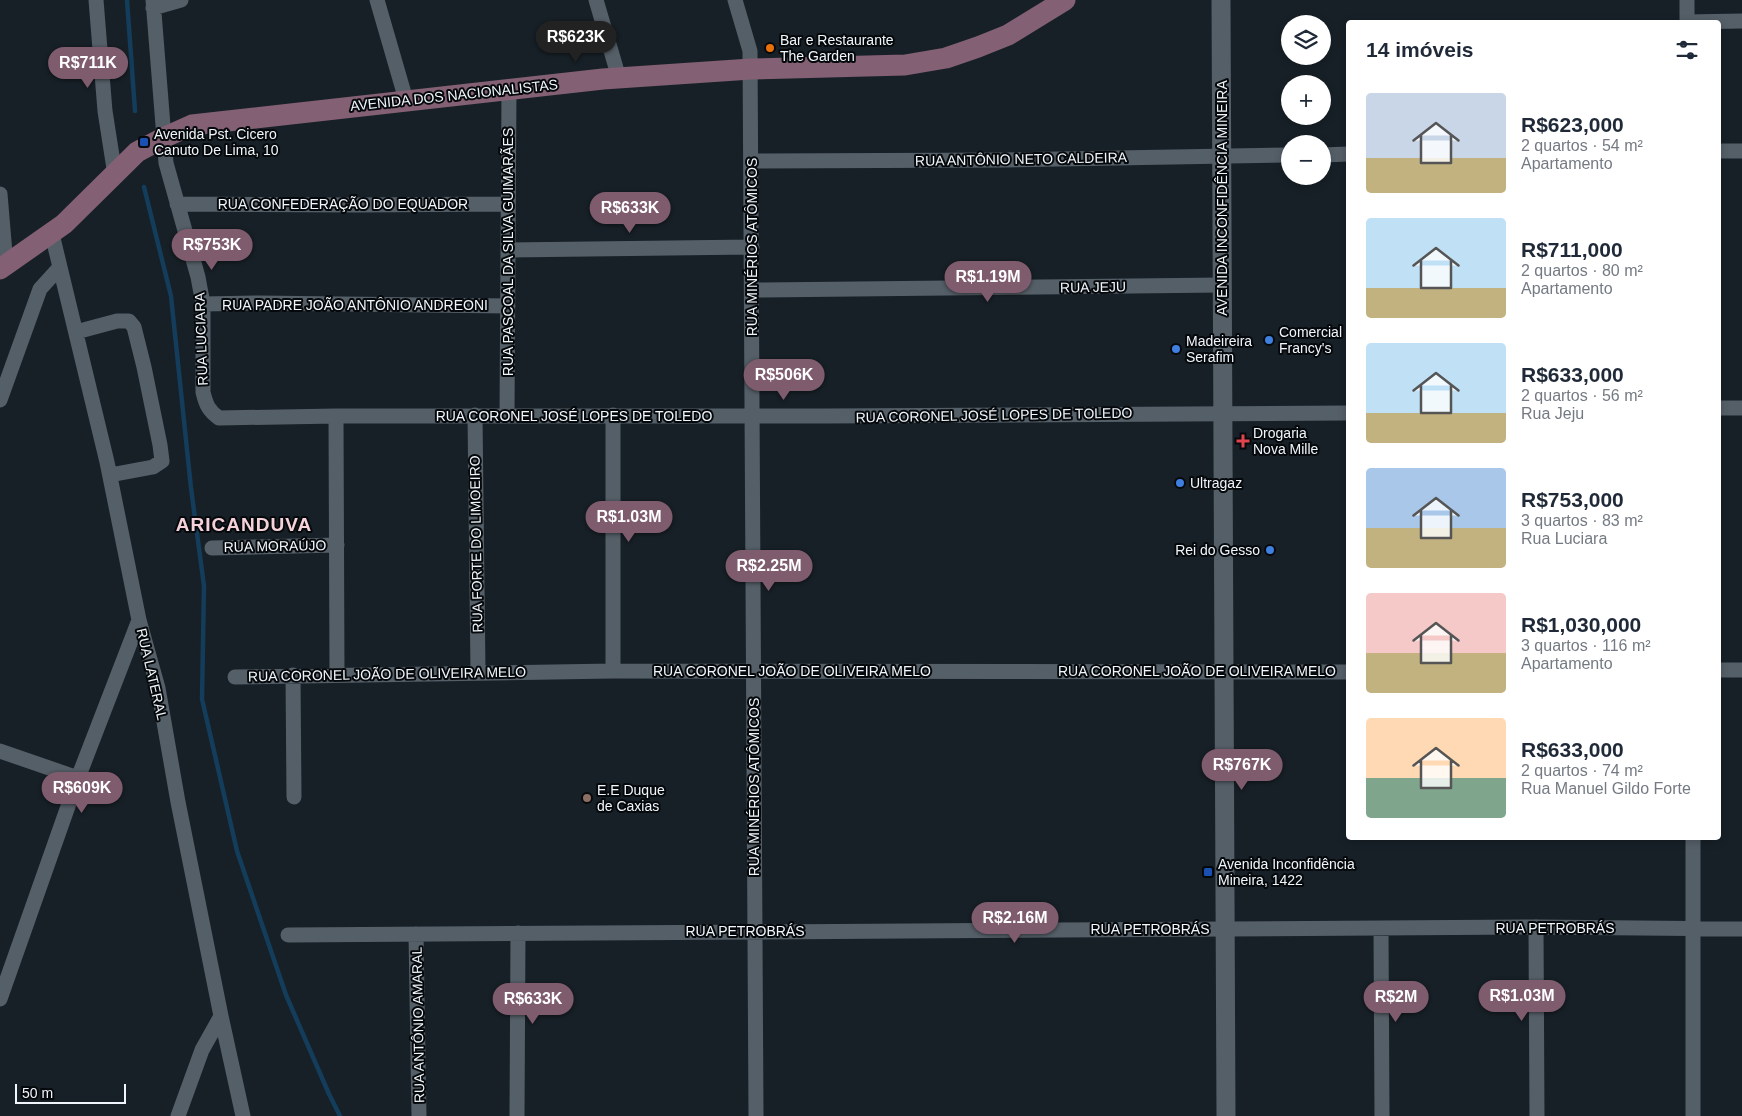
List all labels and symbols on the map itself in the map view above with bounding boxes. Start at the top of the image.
pin: R$623K [535,20,617,63]
place label: Bar e Restaurante The Garden [780,32,894,64]
marker: Bar e Restaurante The Garden [764,42,776,54]
pin: R$711K [47,46,129,89]
street label: AVENIDA DOS NACIONALISTAS [349,76,559,114]
street label: AVENIDA INCONFIDÊNCIA MINEIRA [1214,80,1230,316]
place label: Avenida Pst. Cicero Canuto De Lima, 10 [154,126,279,158]
street label: RUA PASCOAL DA SILVA GUIMARÃES [500,128,516,376]
marker: Avenida Pst. Cicero Canuto De Lima, 10 [138,136,150,148]
street label: RUA ANTÔNIO NETO CALDEIRA [915,149,1128,169]
street label: RUA MINÉRIOS ATÔMICOS [744,158,760,336]
pin: R$633K [589,192,671,234]
street label: RUA CONFEDERAÇÃO DO EQUADOR [218,196,468,212]
pin: R$753K [171,228,253,271]
pin: R$1.19M [942,260,1034,303]
street label: RUA JEJU [1060,278,1126,296]
street label: RUA LUCIARA [191,291,211,386]
street label: RUA PADRE JOÃO ANTÔNIO ANDREONI [222,297,488,313]
place label: Comercial Francy's [1279,324,1342,356]
place label: Madeireira Serafim [1186,333,1252,365]
marker: Comercial Francy's [1263,334,1275,346]
marker: Madeireira Serafim [1170,343,1182,355]
pin: R$506K [743,358,825,401]
street label: RUA CORONEL JOSÉ LOPES DE TOLEDO [856,405,1133,425]
street label: RUA CORONEL JOSÉ LOPES DE TOLEDO [436,408,712,424]
place label: Drogaria Nova Mille [1253,425,1319,457]
marker: Drogaria Nova Mille [1237,435,1249,447]
street label: RUA FORTE DO LIMOEIRO [466,455,486,633]
place label: Ultragaz [1190,475,1242,491]
marker: Ultragaz [1174,477,1186,489]
pin: R$1.03M [583,500,675,543]
district label: ARICANDUVA [176,514,312,535]
street label: RUA MORAÚJO [224,537,327,555]
place label: Rei do Gesso [1175,542,1260,558]
marker: Rei do Gesso [1264,544,1276,556]
pin: R$2.25M [723,550,815,592]
street label: RUA LATERAL [134,626,170,722]
street label: RUA CORONEL JOÃO DE OLIVEIRA MELO [653,663,931,679]
street label: RUA CORONEL JOÃO DE OLIVEIRA MELO [1058,663,1336,679]
street label: RUA CORONEL JOÃO DE OLIVEIRA MELO [248,664,526,684]
street label: RUA MINÉRIOS ATÔMICOS [746,698,762,876]
pin: R$767K [1201,748,1283,791]
pin: R$609K [41,772,123,814]
place label: E.E Duque de Caxias [597,782,665,814]
marker: E.E Duque de Caxias [581,792,593,804]
place label: Avenida Inconfidência Mineira, 1422 [1218,856,1355,888]
marker: Avenida Inconfidência Mineira, 1422 [1202,866,1214,878]
pin: R$2.16M [969,902,1061,944]
street label: RUA PETROBRÁS [1495,920,1615,936]
street label: RUA PETROBRÁS [1090,921,1210,937]
street label: RUA PETROBRÁS [685,923,805,939]
street label: RUA ANTÔNIO AMARAL [409,946,427,1103]
pin: R$2M [1366,980,1426,1023]
pin: R$1.03M [1476,980,1568,1022]
pin: R$633K [492,982,574,1025]
scale bar [15,1081,126,1104]

